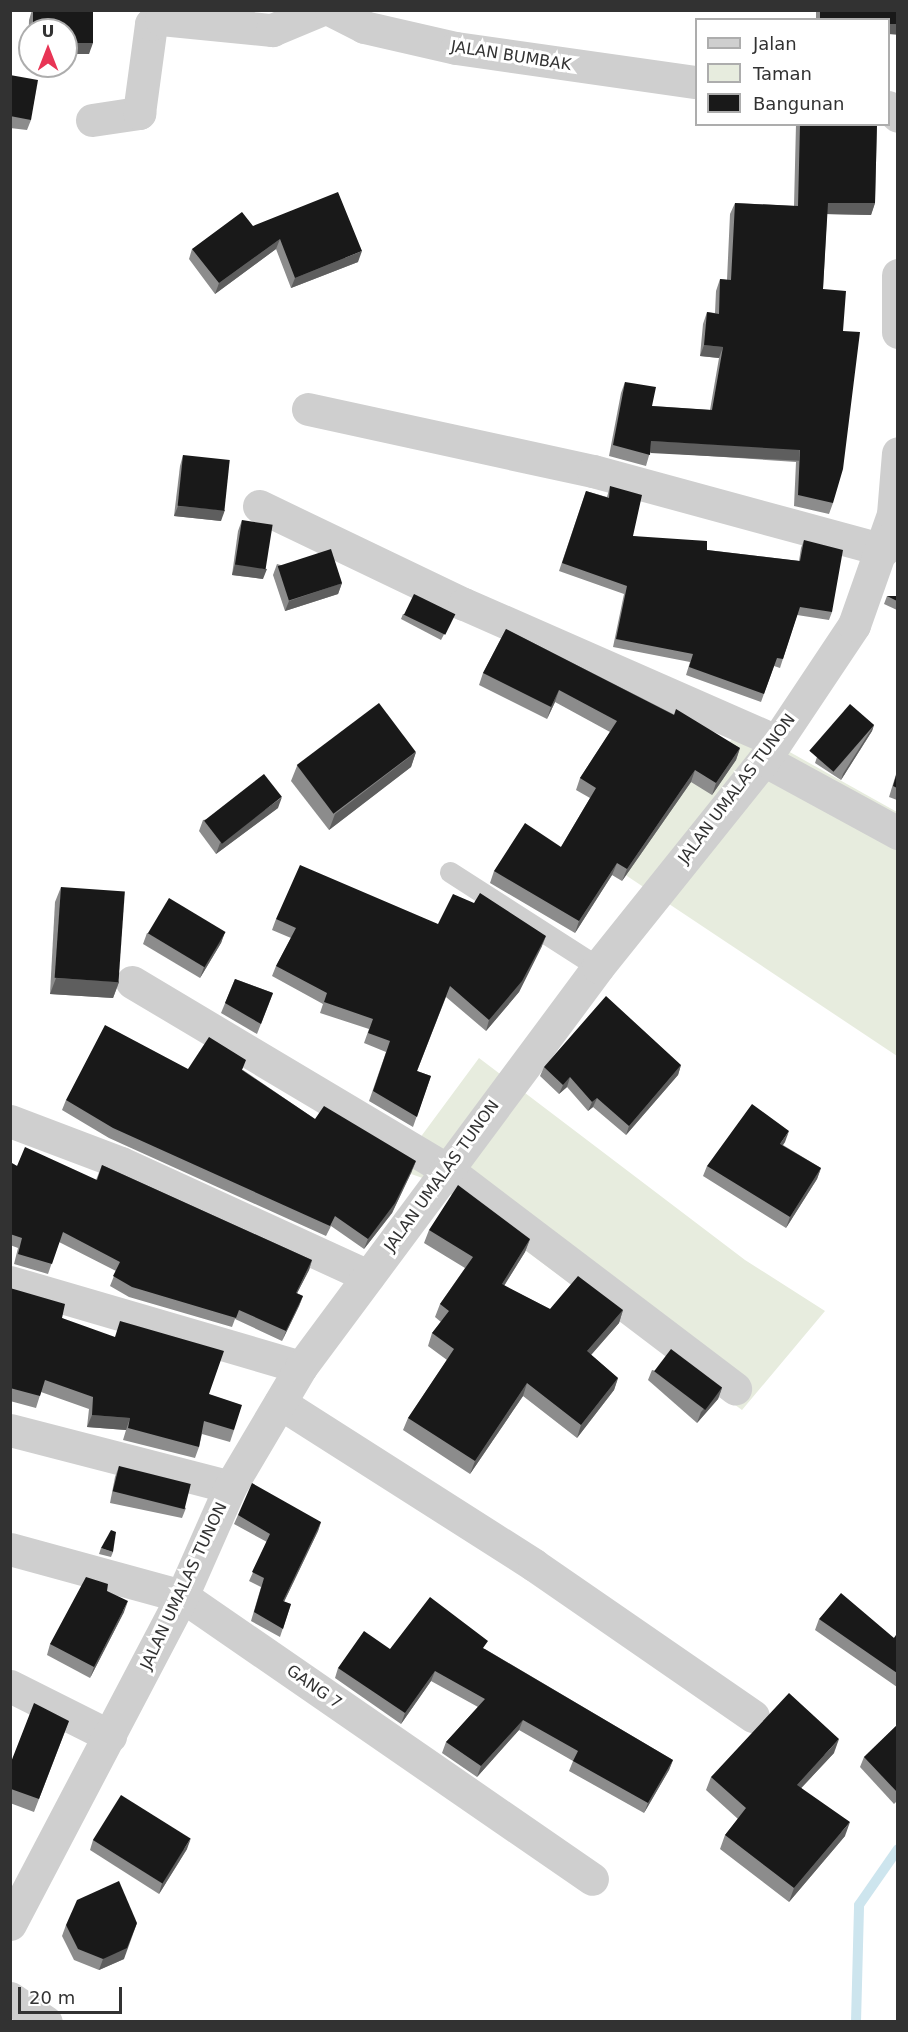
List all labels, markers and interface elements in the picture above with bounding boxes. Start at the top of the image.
north arrow [18,18,78,78]
legend [695,18,890,126]
text: U [42,22,55,41]
text: Jalan [753,33,797,54]
street label: JALAN BUMBAK [449,37,573,75]
text: Taman [753,63,812,84]
text: Bangunan [753,93,844,114]
street label: JALAN UMALAS TUNON [674,710,800,868]
street label: JALAN UMALAS TUNON [381,1096,503,1256]
street label: JALAN UMALAS TUNON [137,1499,231,1673]
street label: GANG 7 [283,1661,345,1713]
scale bar [21,1975,124,2013]
text: 20 m [29,1987,75,2008]

